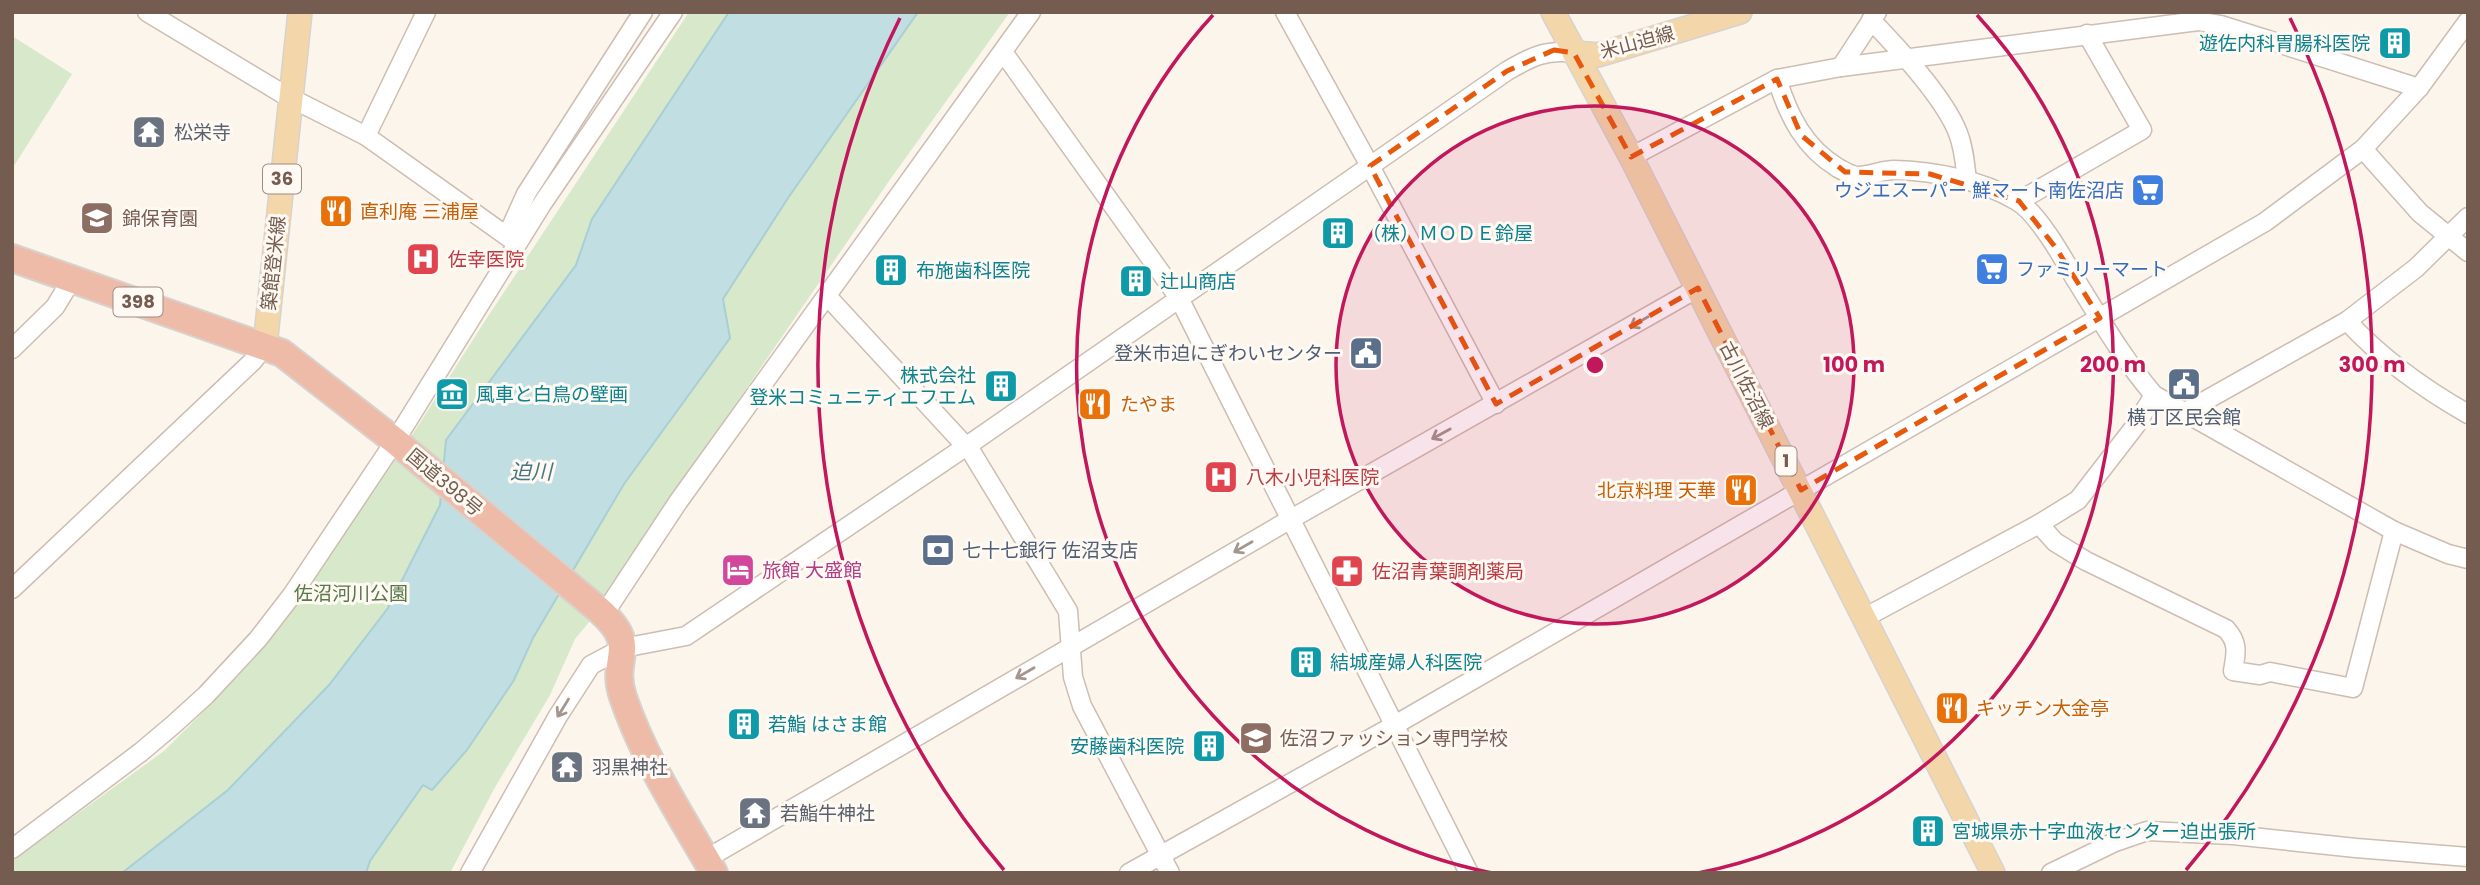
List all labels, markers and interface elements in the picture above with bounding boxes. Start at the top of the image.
street label: 米山迫線 [1597,20,1677,65]
building icon: 遊佐内科胃腸科医院 [2376,24,2414,62]
place label: 遊佐内科胃腸科医院 [2199,30,2370,57]
temple icon: 松栄寺 [130,113,168,151]
place label: 松栄寺 [174,119,231,146]
road number: 36 [263,164,301,194]
supermarket icon: ウジエスーパー 鮮マート南佐沼店 [2129,171,2167,209]
place label: ウジエスーパー 鮮マート南佐沼店 [1834,177,2124,204]
restaurant icon: 直利庵 三浦屋 [317,192,355,230]
place label: 直利庵 三浦屋 [360,198,479,225]
school or university icon: 錦保育園 [78,199,116,237]
place label: 錦保育園 [122,205,198,232]
street label: 築館登米線 [255,214,292,312]
building icon: （株）ＭＯＤＥ鈴屋 [1319,214,1357,252]
place label: （株）ＭＯＤＥ鈴屋 [1362,220,1533,247]
hospital icon: 佐幸医院 [404,240,442,278]
place label: 佐幸医院 [448,246,524,273]
supermarket icon: ファミリーマート [1973,250,2011,288]
building icon: 布施歯科医院 [872,251,910,289]
place label: ファミリーマート [2016,256,2168,283]
place label: 布施歯科医院 [916,257,1030,284]
building icon: 辻山商店 [1117,262,1155,300]
place label: 辻山商店 [1160,268,1236,295]
road number: 398 [114,288,162,316]
one-way arrow [1629,316,1650,329]
public building icon: 登米市迫にぎわいセンター [1347,334,1385,372]
street label: 古川佐沼線 [1713,337,1780,434]
place label: 登米市迫にぎわいセンター [1114,340,1342,367]
text: 100 m [1823,350,1885,379]
text: 200 m [2080,350,2146,379]
text: 300 m [2339,350,2405,379]
centre of rings [1583,353,1607,377]
place label: 株式会社 登米コミュニティエフエム [749,362,976,411]
public building icon: 横丁区民会館 [2165,365,2203,403]
building icon: 株式会社 登米コミュニティエフエム [982,367,1020,405]
museum icon: 風車と白鳥の壁画 [433,375,471,413]
place label: 風車と白鳥の壁画 [476,381,628,408]
restaurant icon: たやま [1076,385,1114,423]
place label: たやま [1120,391,1177,418]
place label: 横丁区民会館 [2127,404,2241,431]
one-way arrow [1432,427,1452,441]
street label: 国道398号 [401,442,489,522]
road number: 1 [1776,447,1796,476]
water label: 迫川 [510,457,554,486]
hospital icon: 八木小児科医院 [1202,458,1240,496]
place label: 八木小児科医院 [1246,464,1379,491]
restaurant icon: 北京料理 天華 [1722,471,1760,509]
place label: 北京料理 天華 [1597,477,1716,504]
bank icon: 七十七銀行 佐沼支店 [919,531,957,569]
place label: 七十七銀行 佐沼支店 [962,537,1138,564]
one-way arrow [1234,540,1254,554]
hotel icon: 旅館 大盛館 [719,551,757,589]
pharmacy icon: 佐沼青葉調剤薬局 [1328,552,1366,590]
place label: 旅館 大盛館 [762,557,862,584]
place label: 佐沼青葉調剤薬局 [1372,558,1524,585]
park label: 佐沼河川公園 [294,580,408,607]
building icon: 結城産婦人科医院 [1287,643,1325,681]
place label: 結城産婦人科医院 [1330,649,1482,676]
one-way arrow [1016,666,1036,680]
restaurant icon: キッチン大金亭 [1933,689,1971,727]
place label: キッチン大金亭 [1976,695,2109,722]
one-way arrow [556,698,570,718]
building icon: 若鮨 はさま館 [725,705,763,743]
place label: 若鮨 はさま館 [768,711,887,738]
school or university icon: 佐沼ファッション専門学校 [1237,719,1275,757]
place label: 佐沼ファッション専門学校 [1280,725,1508,752]
building icon: 安藤歯科医院 [1190,727,1228,765]
place label: 安藤歯科医院 [1070,733,1184,760]
temple icon: 羽黒神社 [548,748,586,786]
place label: 羽黒神社 [592,754,668,781]
temple icon: 若鮨牛神社 [736,794,774,832]
place label: 若鮨牛神社 [780,800,875,827]
building icon: 宮城県赤十字血液センター迫出張所 [1909,812,1947,850]
place label: 宮城県赤十字血液センター迫出張所 [1952,818,2256,845]

